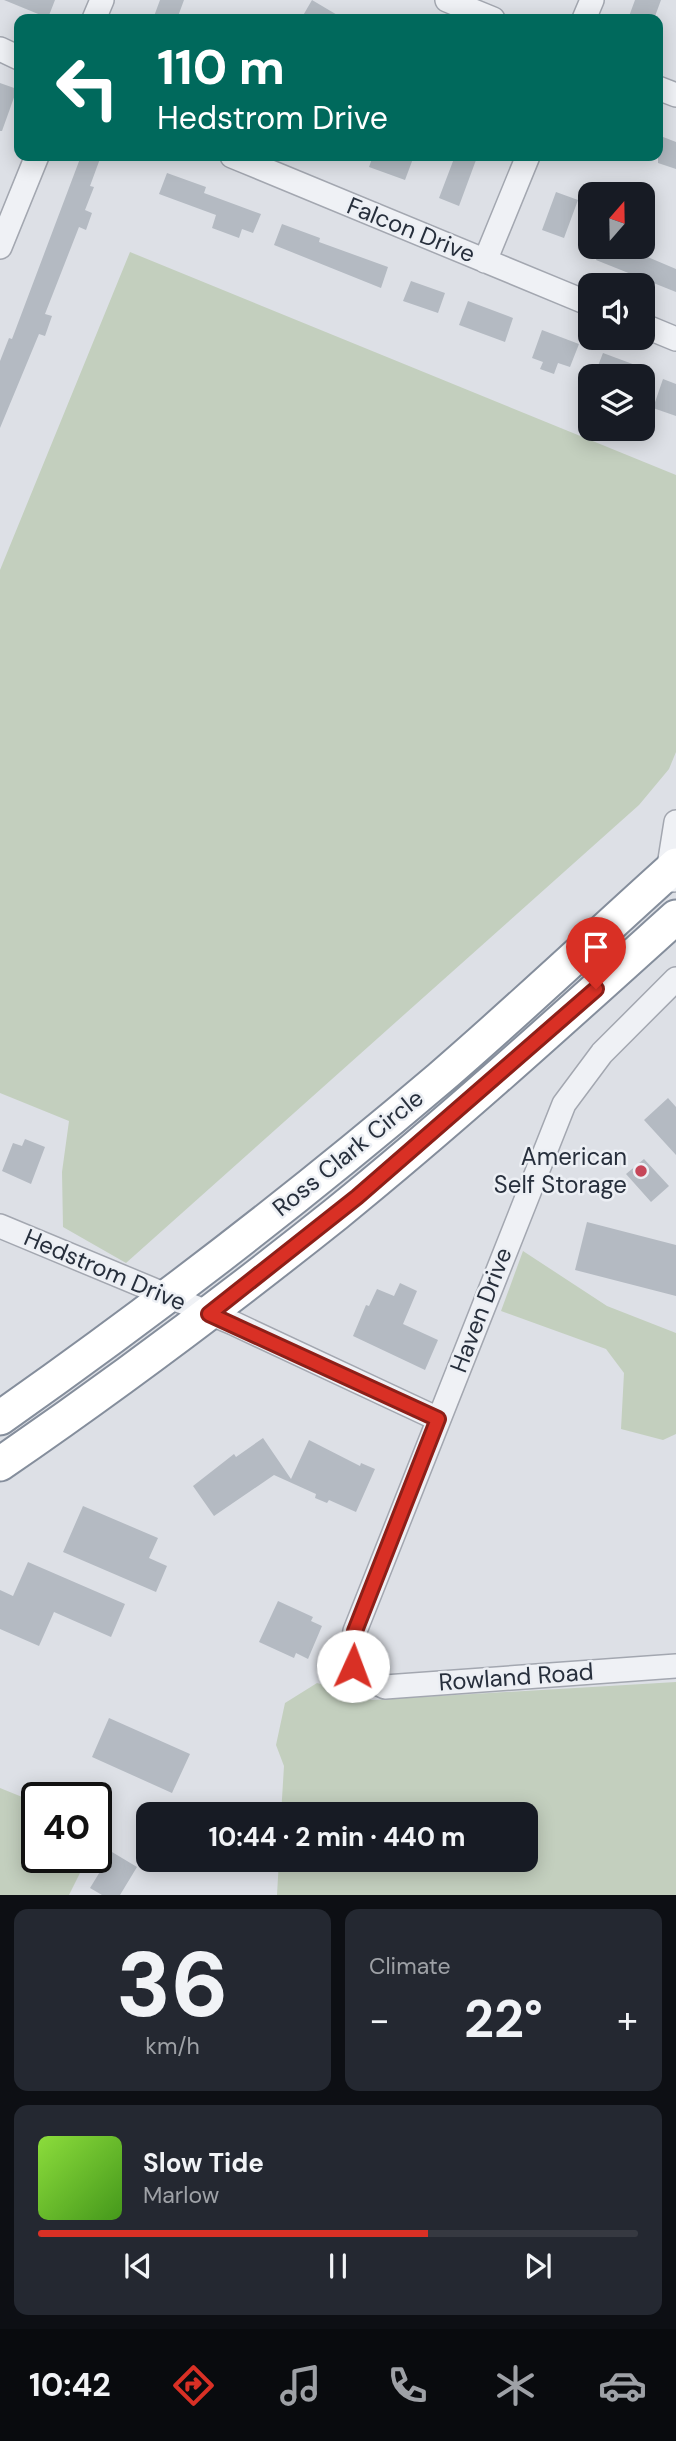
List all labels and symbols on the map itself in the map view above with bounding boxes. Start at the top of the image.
north arrow [578,182,654,259]
street label: Falcon Drive [343,190,480,269]
pin [566,917,626,989]
street label: Ross Clark Circle [266,1082,429,1223]
place label: American Self Storage [494,1141,627,1200]
marker: American Self Storage [633,1163,649,1179]
street label: Hedstrom Drive [19,1221,191,1318]
street label: Haven Drive [442,1243,519,1377]
position arrow [316,1629,390,1703]
street label: Rowland Road [438,1656,594,1697]
speed limit sign: 40 [21,1782,112,1873]

